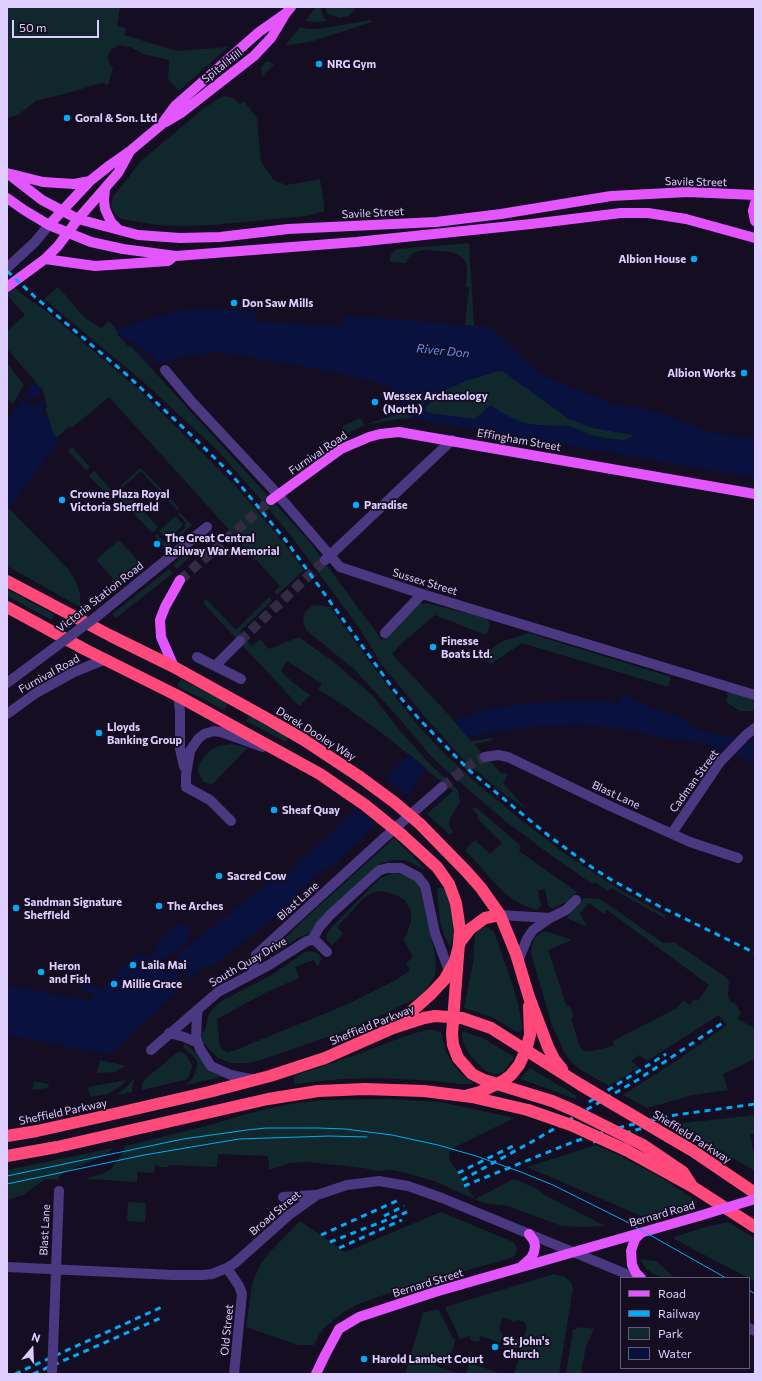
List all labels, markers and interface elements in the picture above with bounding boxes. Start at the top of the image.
scale bar [14,12,101,38]
text: 50 m [19,20,47,34]
street label: Spital Hill [199,46,245,86]
place label: NRG Gym [327,57,376,71]
marker: NRG Gym [314,59,324,69]
place label: Goral & Son. Ltd [75,111,157,125]
marker: Goral & Son. Ltd [62,113,72,123]
street label: Savile Street [665,175,727,189]
street label: Savile Street [342,205,404,221]
place label: Albion House [618,252,686,266]
marker: Albion House [689,254,699,264]
place label: Don Saw Mills [242,296,313,310]
marker: Don Saw Mills [229,298,239,308]
water label: River Don [416,341,470,361]
place label: Albion Works [667,366,736,380]
marker: Albion Works [739,368,749,378]
place label: Wessex Archaeology (North) [383,389,488,415]
marker: Wessex Archaeology (North) [370,397,380,407]
street label: Effingham Street [476,426,562,454]
street label: Furnival Road [286,429,350,477]
place label: Crowne Plaza Royal Victoria Sheffield [70,487,169,513]
marker: Crowne Plaza Royal Victoria Sheffield [57,495,67,505]
place label: Paradise [364,498,408,512]
marker: Paradise [351,500,361,510]
place label: The Great Central Railway War Memorial [165,531,279,557]
marker: The Great Central Railway War Memorial [152,539,162,549]
street label: Victoria Station Road [54,559,146,635]
street label: Sussex Street [391,566,459,598]
place label: Finesse Boats Ltd. [441,634,493,660]
marker: Finesse Boats Ltd. [428,642,438,652]
street label: Furnival Road [16,652,82,696]
street label: Derek Dooley Way [274,704,358,764]
place label: Lloyds Banking Group [107,720,182,746]
marker: Lloyds Banking Group [94,728,104,738]
street label: Cadman Street [667,747,721,815]
street label: Blast Lane [590,778,642,812]
place label: Sheaf Quay [282,803,340,817]
marker: Sheaf Quay [269,805,279,815]
place label: Sacred Cow [227,869,286,883]
marker: Sacred Cow [214,871,224,881]
street label: Blast Lane [274,879,322,923]
place label: Sandman Signature Sheffield [24,895,122,921]
place label: The Arches [167,899,223,913]
marker: The Arches [154,901,164,911]
marker: Sandman Signature Sheffield [11,903,21,913]
street label: South Quay Drive [207,934,289,990]
place label: Laila Mai [141,958,186,972]
place label: Heron and Fish [49,959,91,985]
marker: Laila Mai [128,960,138,970]
marker: Heron and Fish [36,967,46,977]
place label: Millie Grace [122,977,182,991]
marker: Millie Grace [109,979,119,989]
street label: Sheffield Parkway [328,1002,416,1048]
street label: Sheffield Parkway [18,1096,108,1128]
street label: Sheffield Parkway [650,1108,734,1166]
street label: Broad Street [247,1188,303,1238]
street label: Bernard Road [628,1198,696,1230]
street label: Blast Lane [37,1204,53,1256]
street label: Bernard Street [391,1266,465,1300]
legend [620,1277,750,1369]
text: Road [658,1286,686,1300]
street label: Old Street [218,1304,236,1356]
text: Railway [658,1306,700,1320]
text: Park [658,1326,683,1340]
north arrow [12,1329,52,1369]
text: N [30,1330,42,1345]
place label: St. John's Church [503,1334,550,1360]
marker: St. John's Church [490,1342,500,1352]
text: Water [658,1346,692,1360]
place label: Harold Lambert Court [372,1352,483,1366]
marker: Harold Lambert Court [359,1354,369,1364]

